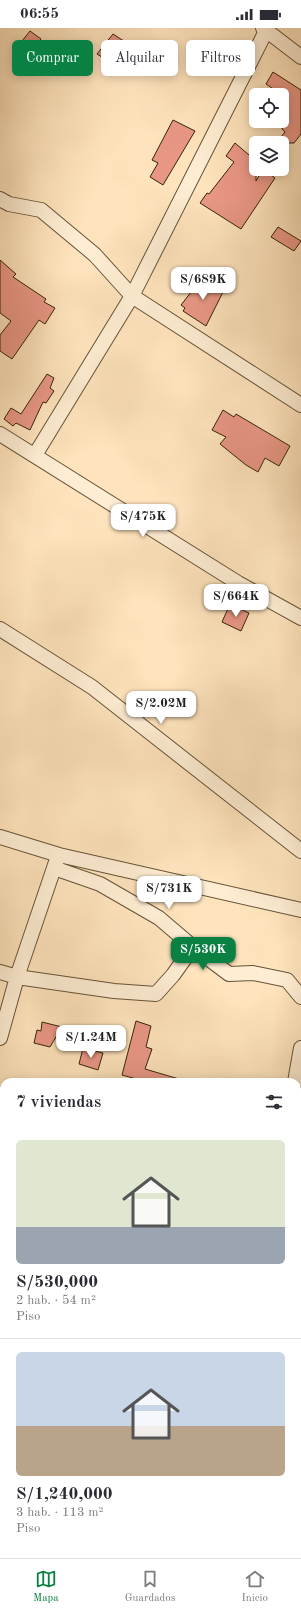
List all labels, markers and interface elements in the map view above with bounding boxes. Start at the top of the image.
text: 06:55 [20,7,59,22]
chip: Comprar [12,40,93,76]
chip: Alquilar [101,40,178,76]
chip: Filtros [186,40,255,76]
map controls [249,88,289,176]
button: locate [249,88,289,128]
button: layers [249,136,289,176]
pin: S/689K [170,267,236,301]
text: S/689K [180,273,226,286]
pin: S/475K [110,504,176,538]
text: S/475K [120,510,166,523]
pin: S/664K [203,584,269,618]
text: S/664K [213,590,259,603]
pin: S/2.02M [124,691,198,725]
text: S/2.02M [135,697,187,710]
pin: S/731K [136,876,202,910]
text: S/731K [146,882,192,895]
pin: S/530K [170,937,236,971]
text: S/530K [180,943,226,956]
pin: S/1.24M [54,1025,128,1059]
text: S/1.24M [65,1031,117,1044]
icon: filters [263,1091,285,1113]
text: 7 viviendas [16,1094,101,1111]
icon: home [115,1166,187,1238]
text: S/530,000 [16,1274,98,1291]
text: 2 hab. · 54 m² [16,1294,96,1307]
text: Piso [16,1310,40,1323]
icon: home [115,1378,187,1450]
text: S/1,240,000 [16,1486,113,1503]
text: 3 hab. · 113 m² [16,1506,103,1519]
text: Piso [16,1522,40,1535]
tab: Mapa [33,1568,59,1606]
tab: Guardados [125,1568,176,1606]
tab: Inicio [242,1568,268,1606]

